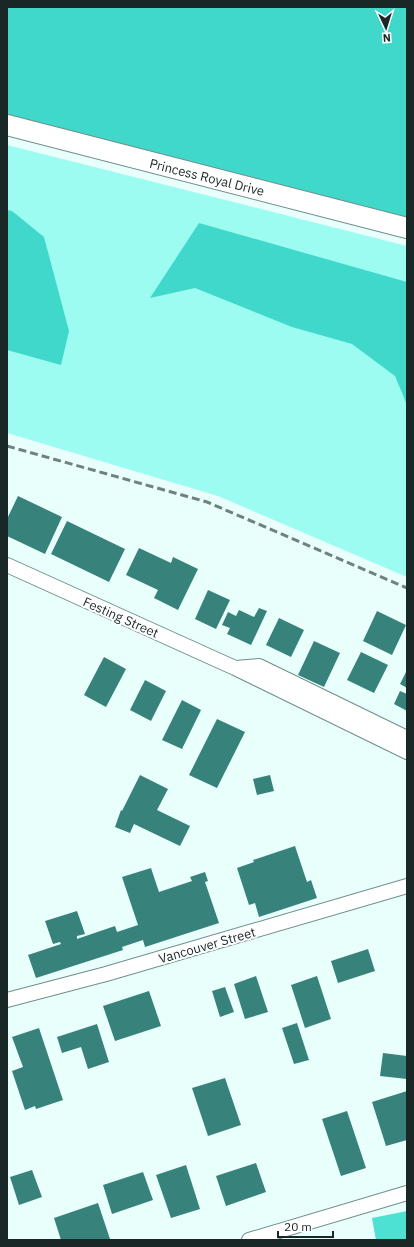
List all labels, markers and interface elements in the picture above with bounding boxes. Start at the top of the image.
north arrow [366,8,406,48]
text: N [382,31,391,45]
street label: Princess Royal Drive [148,155,266,200]
street label: Festing Street [80,593,161,642]
street label: Vancouver Street [157,924,257,967]
scale bar [278,1213,333,1239]
text: 20 m [284,1219,312,1234]

